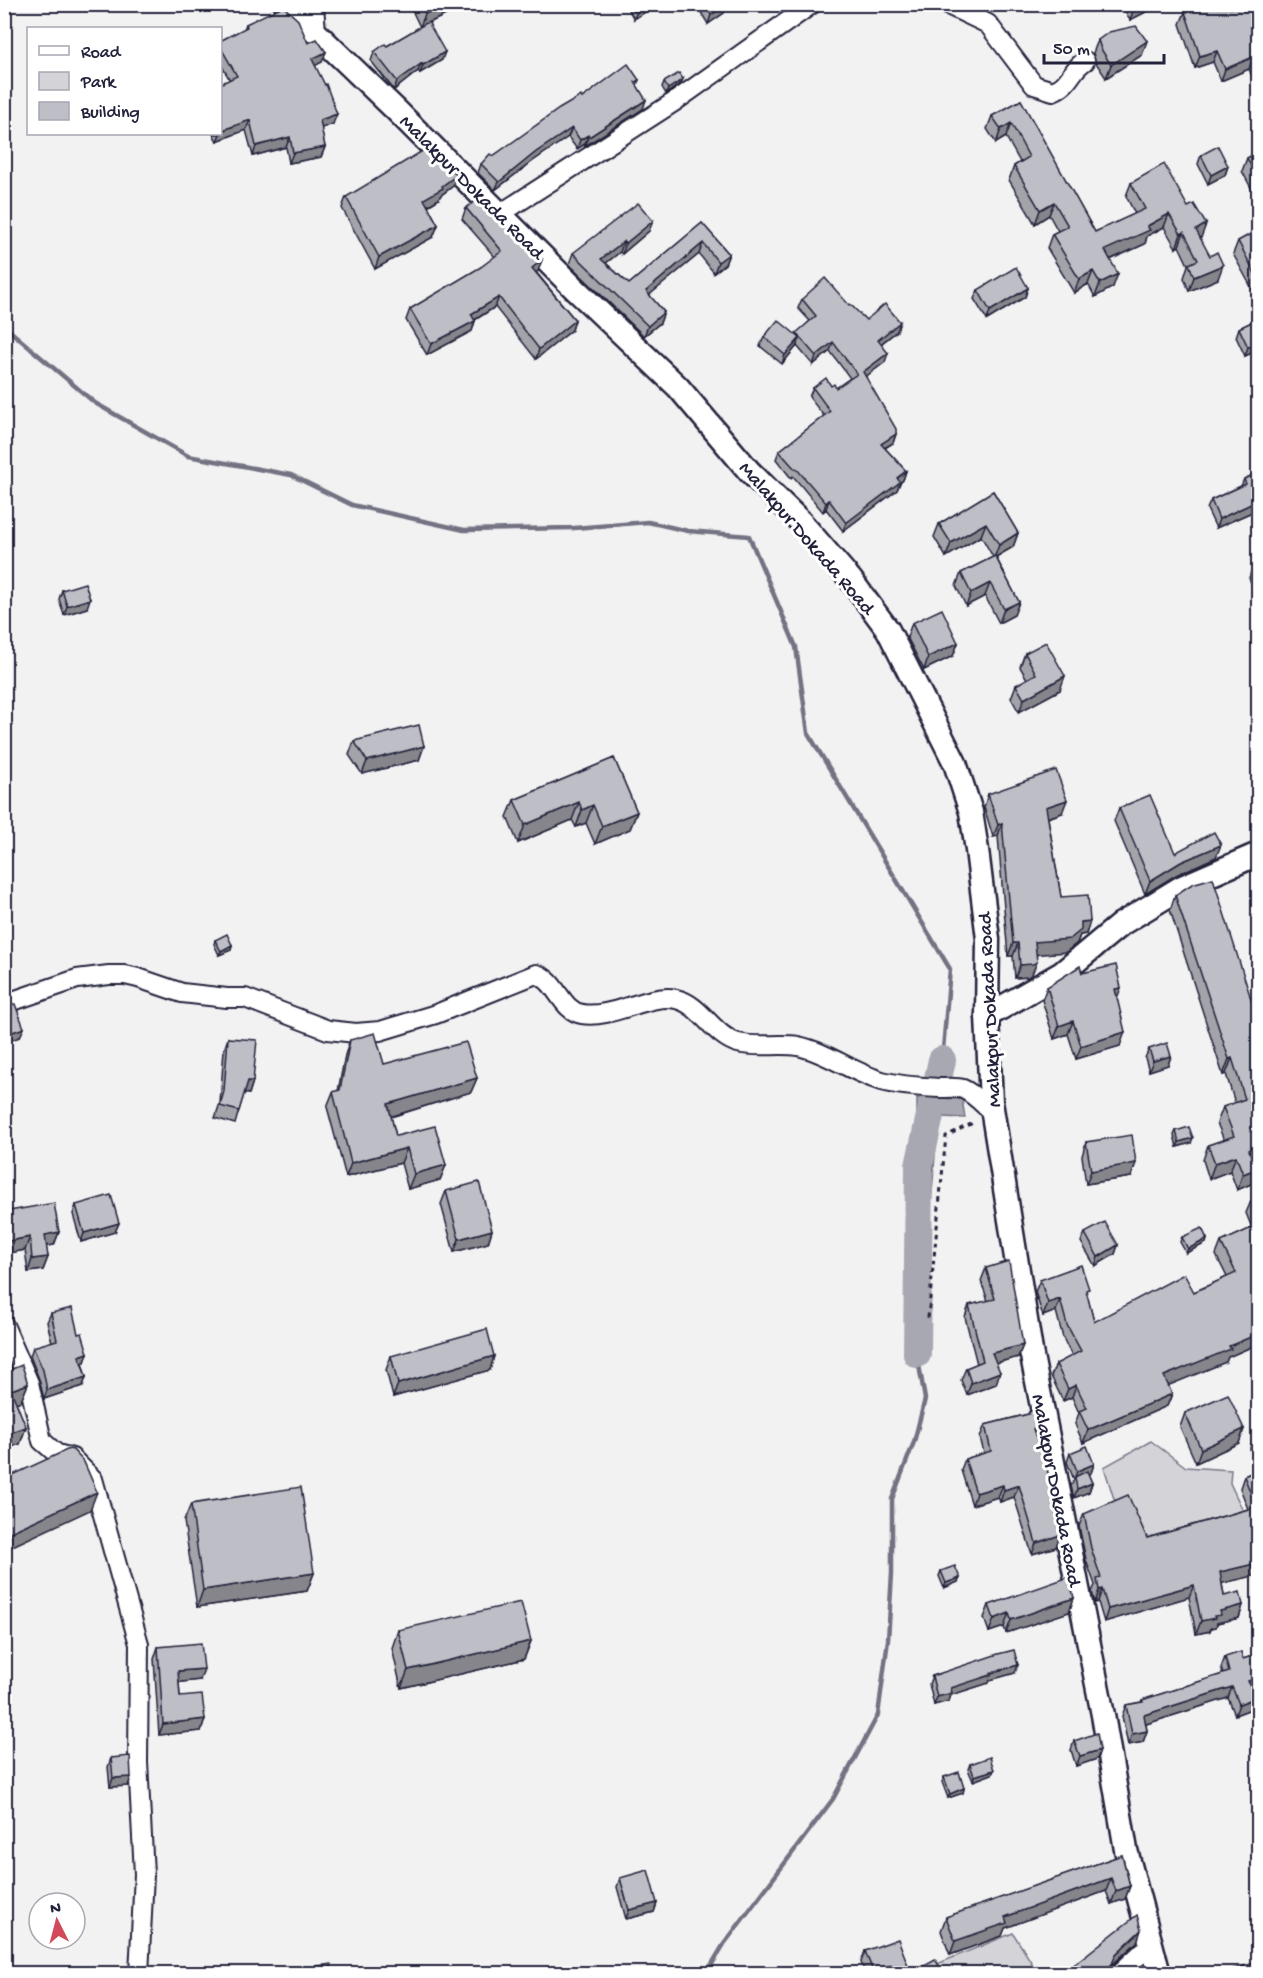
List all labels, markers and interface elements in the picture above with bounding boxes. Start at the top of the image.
legend [27,27,222,135]
scale bar [1044,27,1164,65]
text: 50 m [1053,40,1090,61]
text: Road [81,43,122,64]
text: Park [80,73,117,94]
text: Building [80,103,140,124]
street label: Malakpur Dokada Road [393,111,549,267]
street label: Malakpur Dokada Road [733,458,880,622]
street label: Malakpur Dokada Road [975,910,1008,1108]
street label: Malakpur Dokada Road [1025,1393,1085,1591]
north arrow [27,1891,87,1951]
text: N [50,1900,63,1920]

